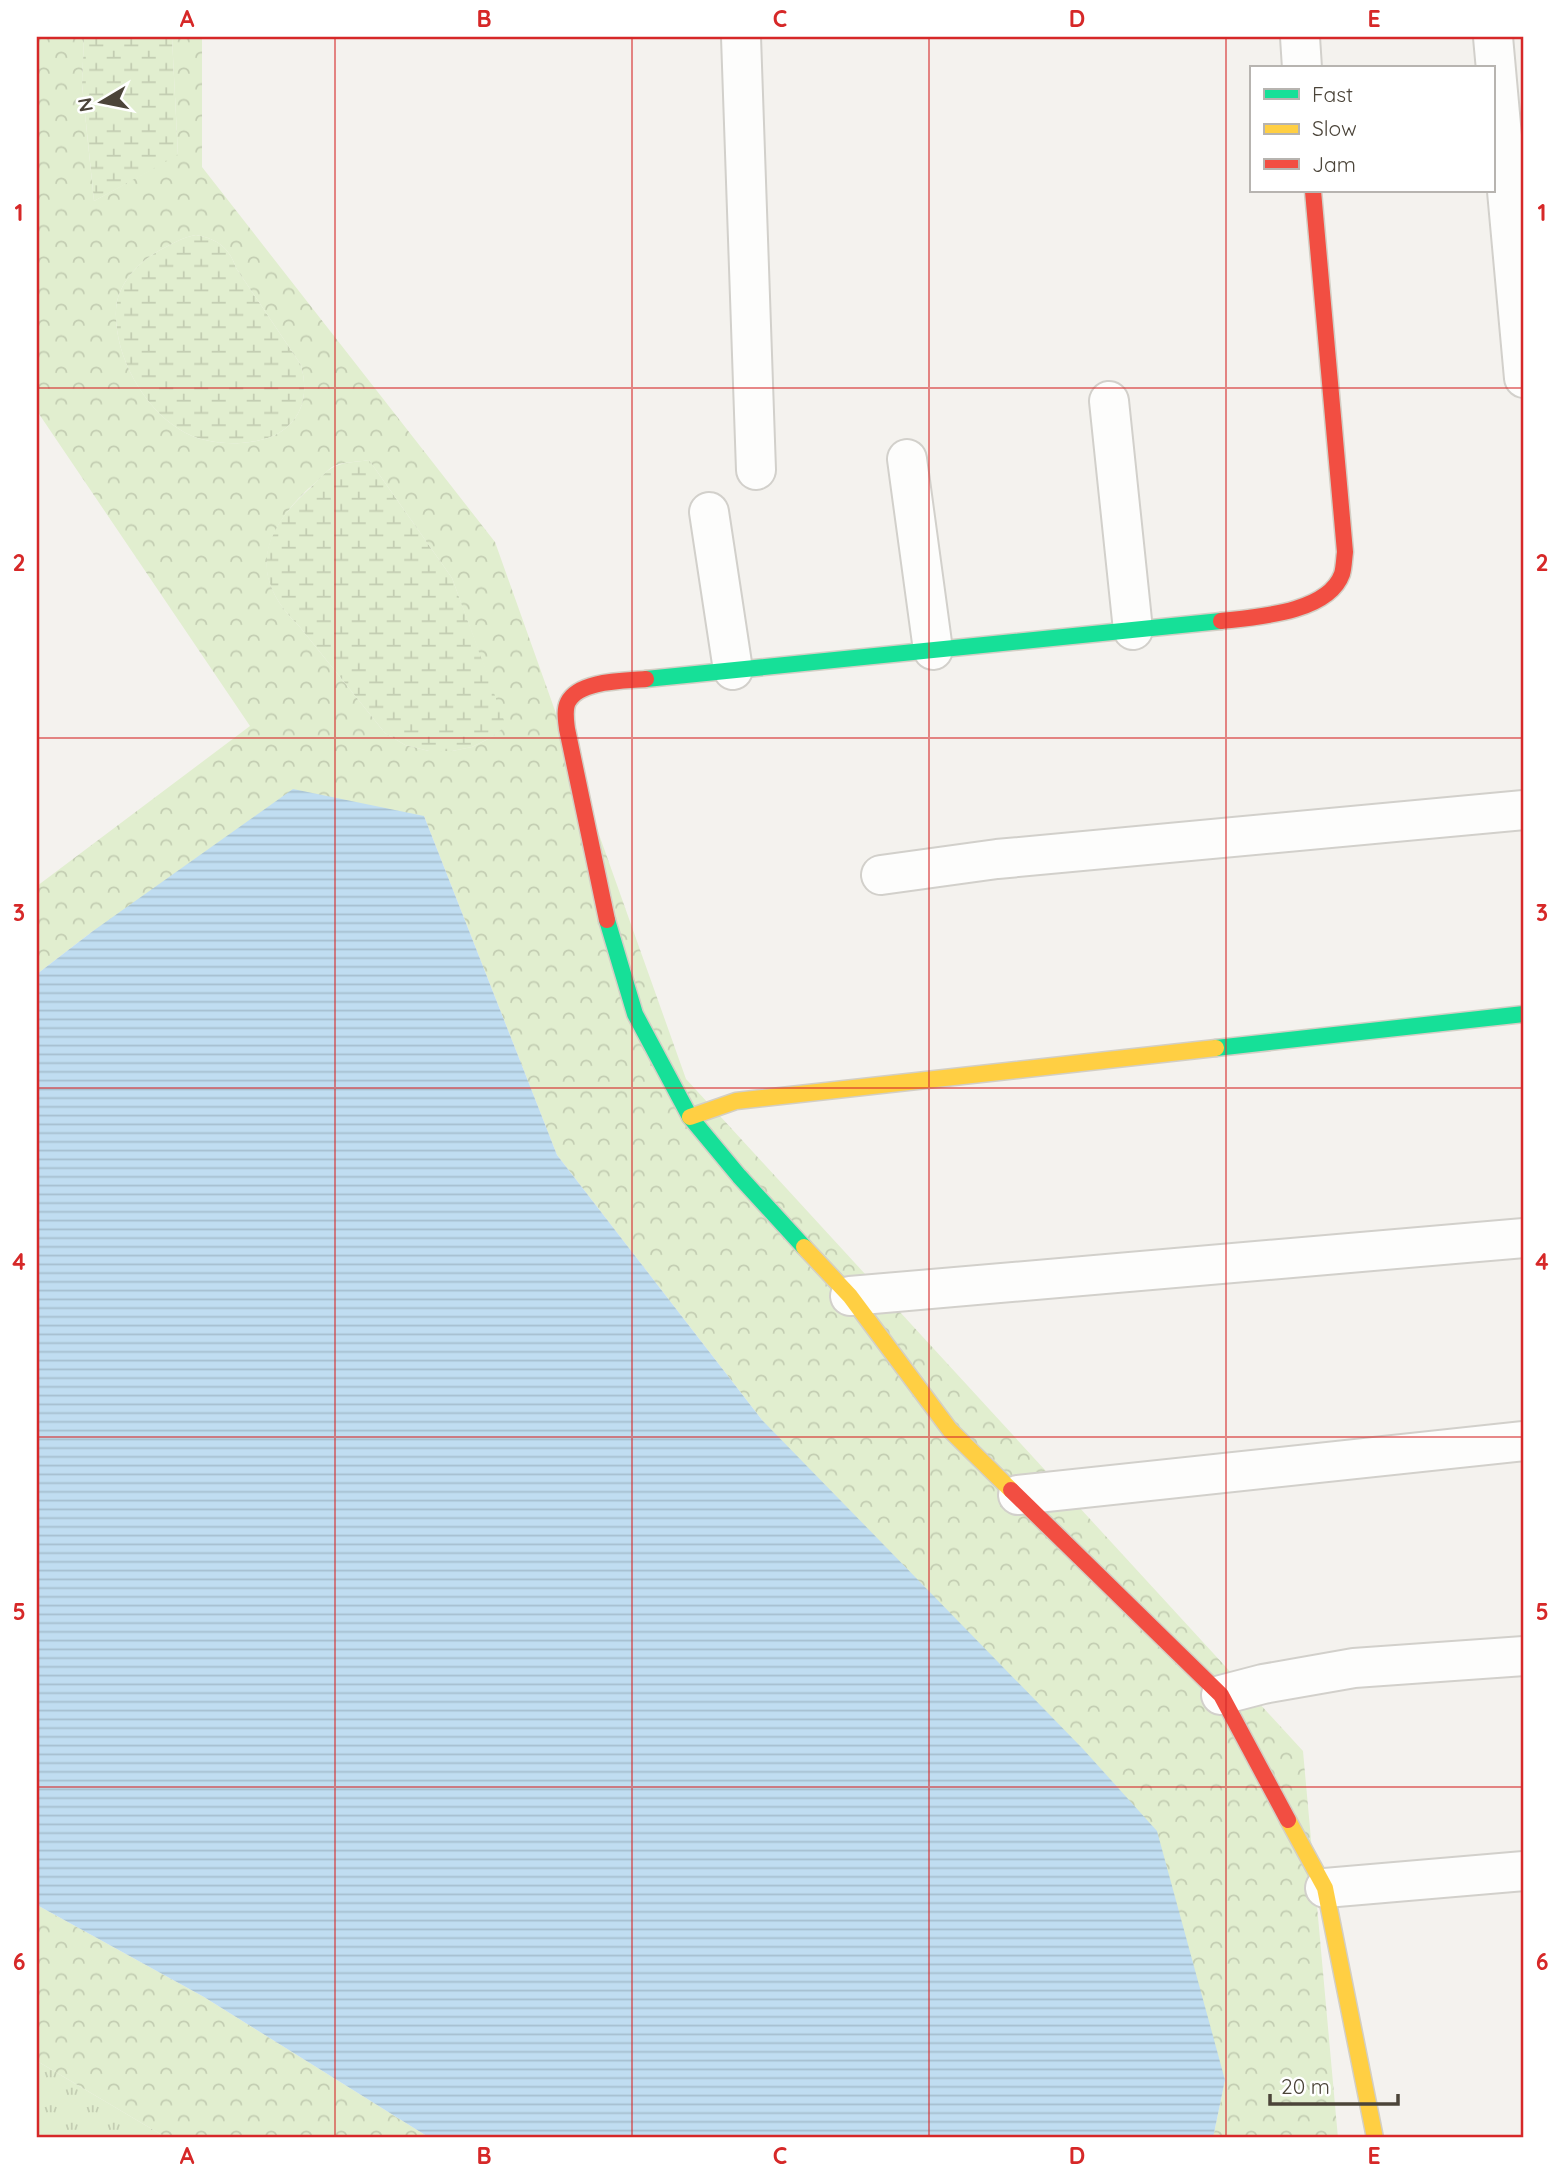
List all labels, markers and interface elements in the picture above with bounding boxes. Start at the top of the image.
text: A [180,4,195,33]
text: B [476,4,492,33]
text: C [773,4,787,33]
text: D [1069,4,1085,33]
text: E [1367,4,1381,33]
north arrow [66,66,136,136]
legend [1250,66,1494,192]
text: Fast [1312,81,1353,107]
text: N [72,96,98,114]
text: Slow [1312,115,1357,141]
text: Jam [1312,151,1356,177]
text: 1 [15,198,23,227]
text: 1 [1538,198,1546,227]
text: 2 [12,548,26,577]
text: 2 [1535,548,1549,577]
text: 3 [13,898,25,927]
text: 3 [1536,898,1548,927]
text: 4 [12,1247,26,1276]
text: 4 [1535,1247,1549,1276]
text: 5 [12,1597,26,1626]
text: 5 [1535,1597,1549,1626]
text: 6 [13,1947,25,1976]
text: 6 [1536,1947,1548,1976]
scale bar [1270,2063,1398,2107]
text: 20 m [1281,2073,1330,2099]
text: A [180,2141,195,2170]
text: B [476,2141,492,2170]
text: C [773,2141,787,2170]
text: D [1069,2141,1085,2170]
text: E [1367,2141,1381,2170]

